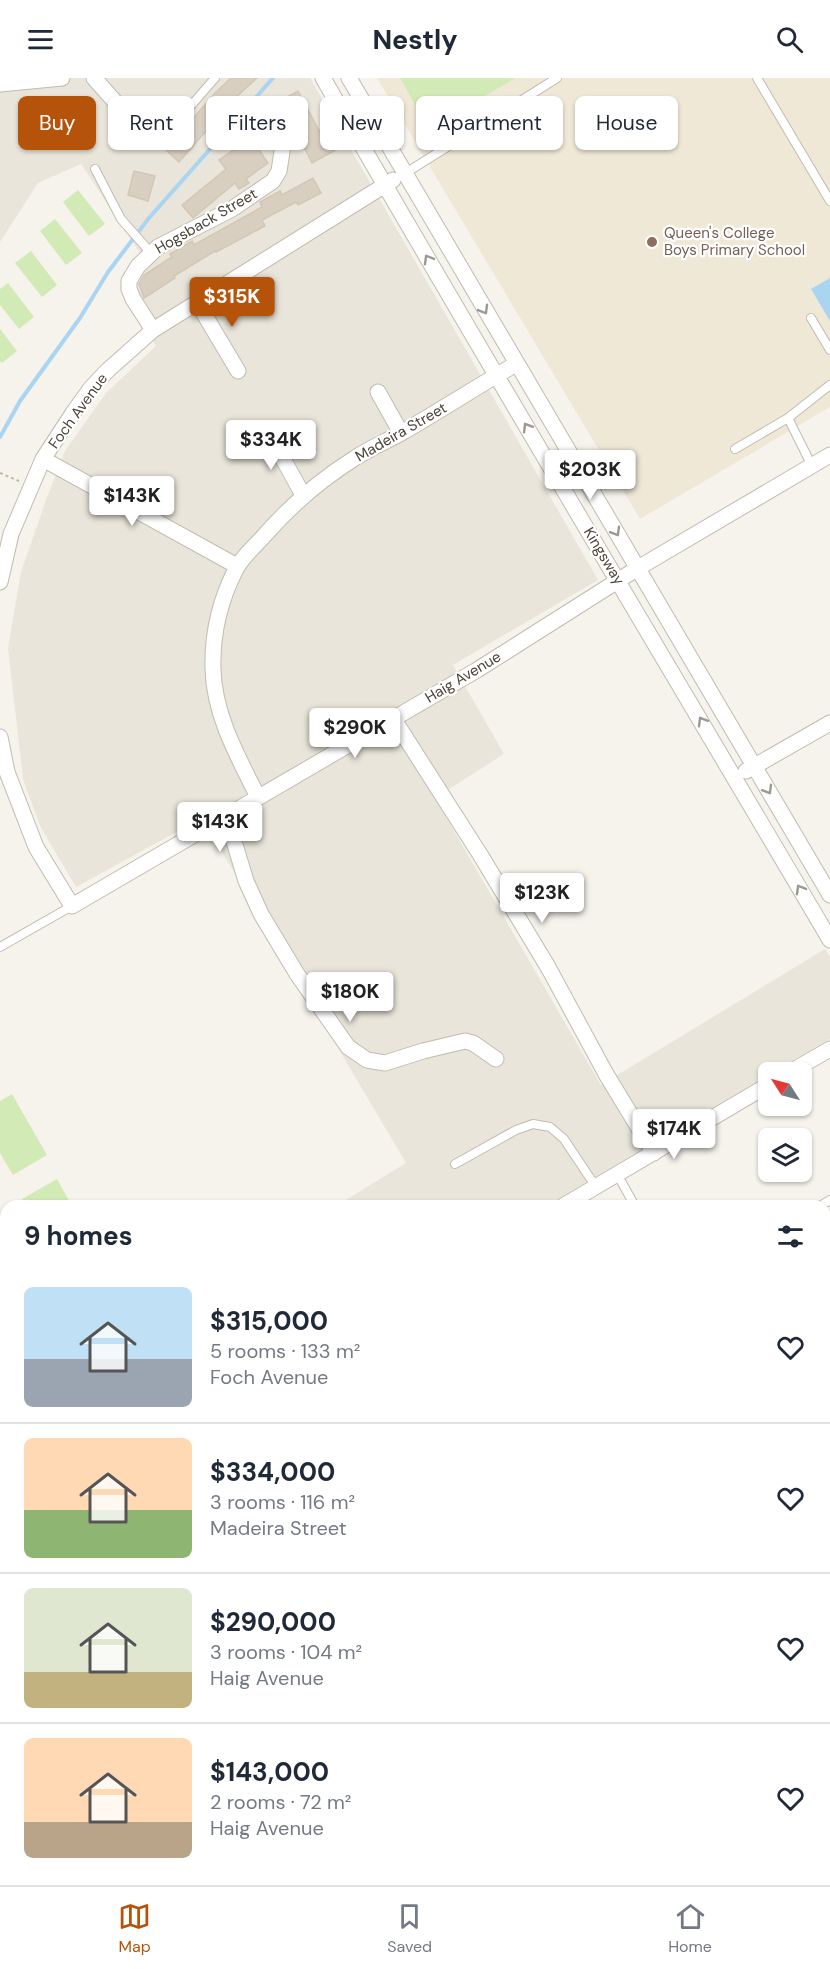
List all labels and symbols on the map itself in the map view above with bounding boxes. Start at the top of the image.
street label: Hogsback Street [151,184,261,258]
place label: Queen's College Boys Primary School [664,223,805,260]
marker: Queen's College Boys Primary School [645,235,659,249]
one-way arrow [423,255,435,265]
pin: $315K [190,277,274,328]
one-way arrow [477,304,489,314]
street label: Foch Avenue [44,369,112,453]
street label: Madeira Street [352,398,450,466]
pin: $334K [229,420,313,471]
one-way arrow [522,423,534,433]
pin: $203K [548,450,632,501]
pin: $143K [90,476,174,527]
street label: Kingsway [579,523,629,589]
one-way arrow [609,526,621,536]
street label: Haig Avenue [421,646,505,708]
pin: $290K [313,708,397,759]
one-way arrow [698,717,709,727]
one-way arrow [761,784,772,795]
pin: $143K [178,802,262,853]
pin: $123K [500,873,584,924]
one-way arrow [796,885,808,895]
pin: $180K [308,972,392,1023]
north arrow [758,1062,812,1116]
pin: $174K [632,1109,716,1160]

